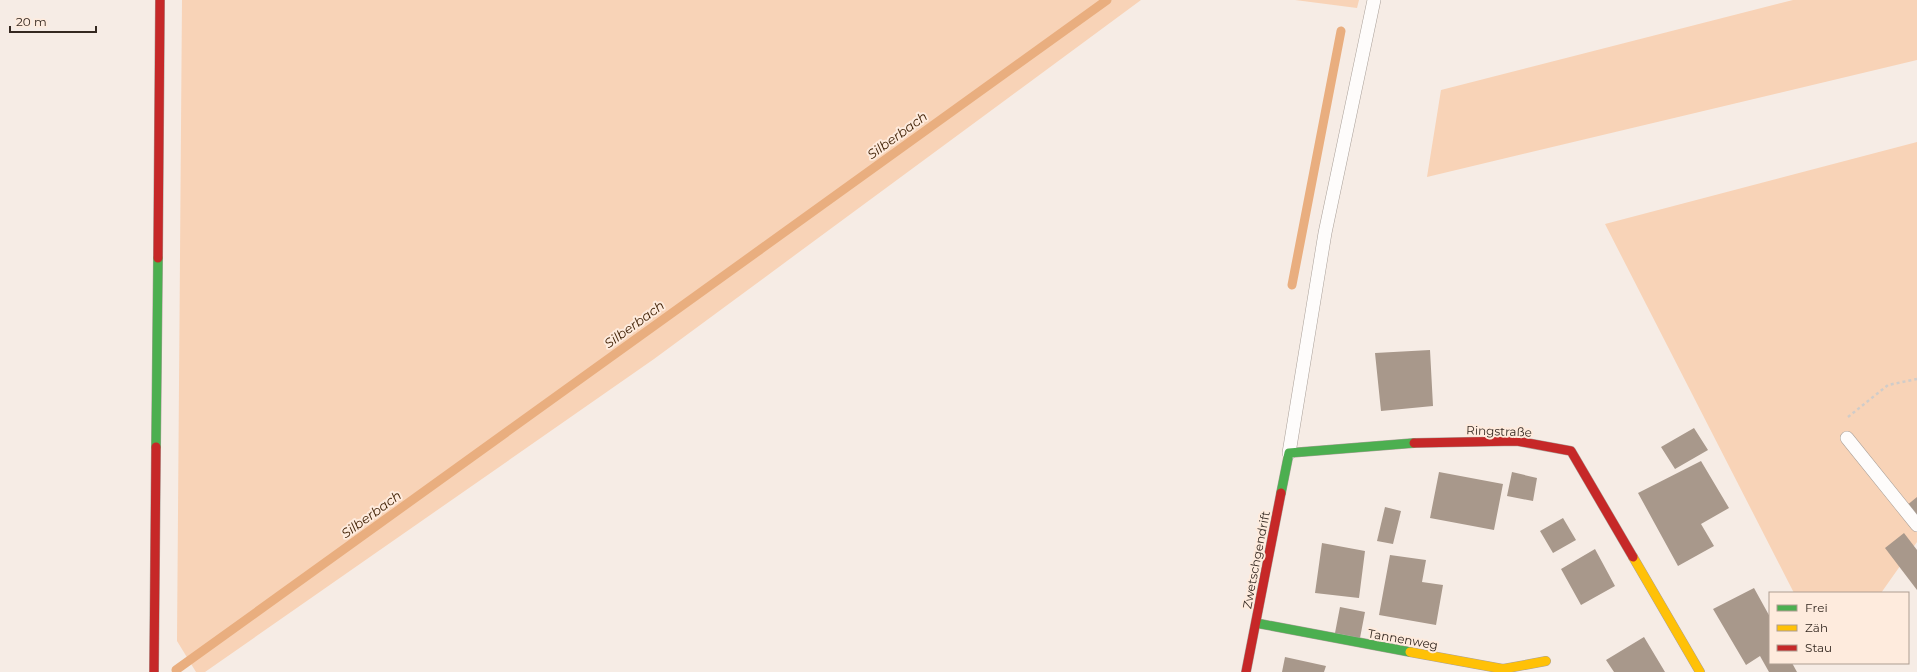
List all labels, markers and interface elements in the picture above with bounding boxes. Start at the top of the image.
scale bar [10,8,96,34]
text: 20 m [16,14,47,29]
water label: Silberbach [864,108,930,162]
water label: Silberbach [601,297,667,351]
street label: Ringstraße [1466,422,1532,440]
water label: Silberbach [338,487,404,541]
street label: Zwetschgendrift [1239,510,1273,610]
legend [1769,592,1909,664]
text: Frei [1805,600,1828,615]
text: Zäh [1805,620,1828,635]
street label: Tannenweg [1367,625,1439,653]
text: Stau [1805,640,1832,655]

